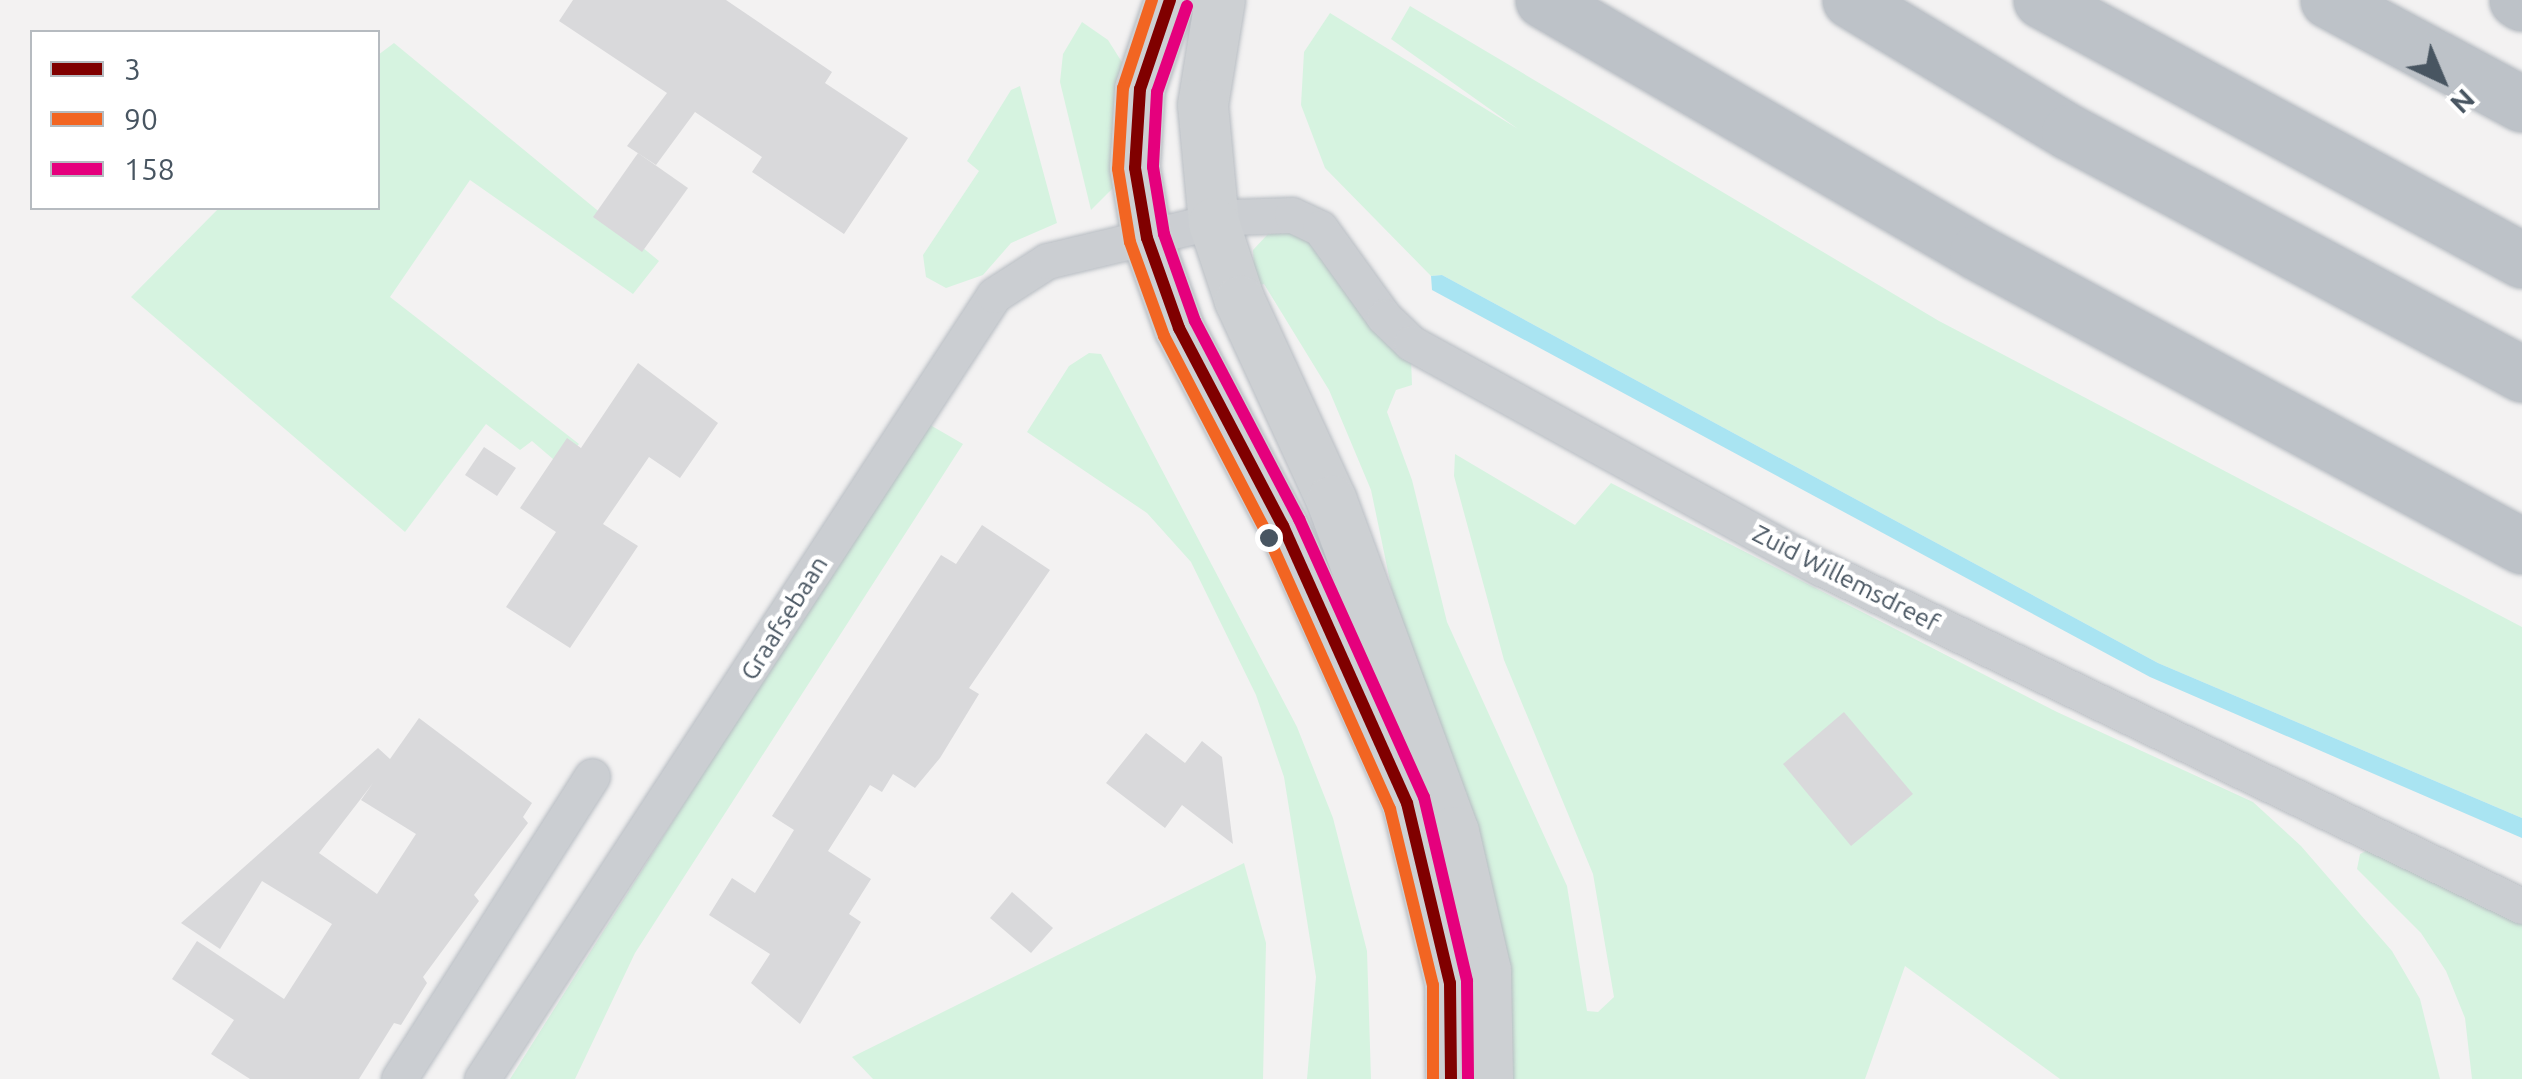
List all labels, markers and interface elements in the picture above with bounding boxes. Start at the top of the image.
legend [30,30,380,210]
north arrow [2392,30,2492,130]
text: 3 [124,52,141,86]
text: N [2445,84,2481,120]
text: 90 [124,102,158,136]
text: 158 [124,152,175,186]
street label: Zuid Willemsdreef [1748,518,1944,638]
unlabelled marker [1259,528,1279,548]
street label: Graafsebaan [734,550,834,686]

